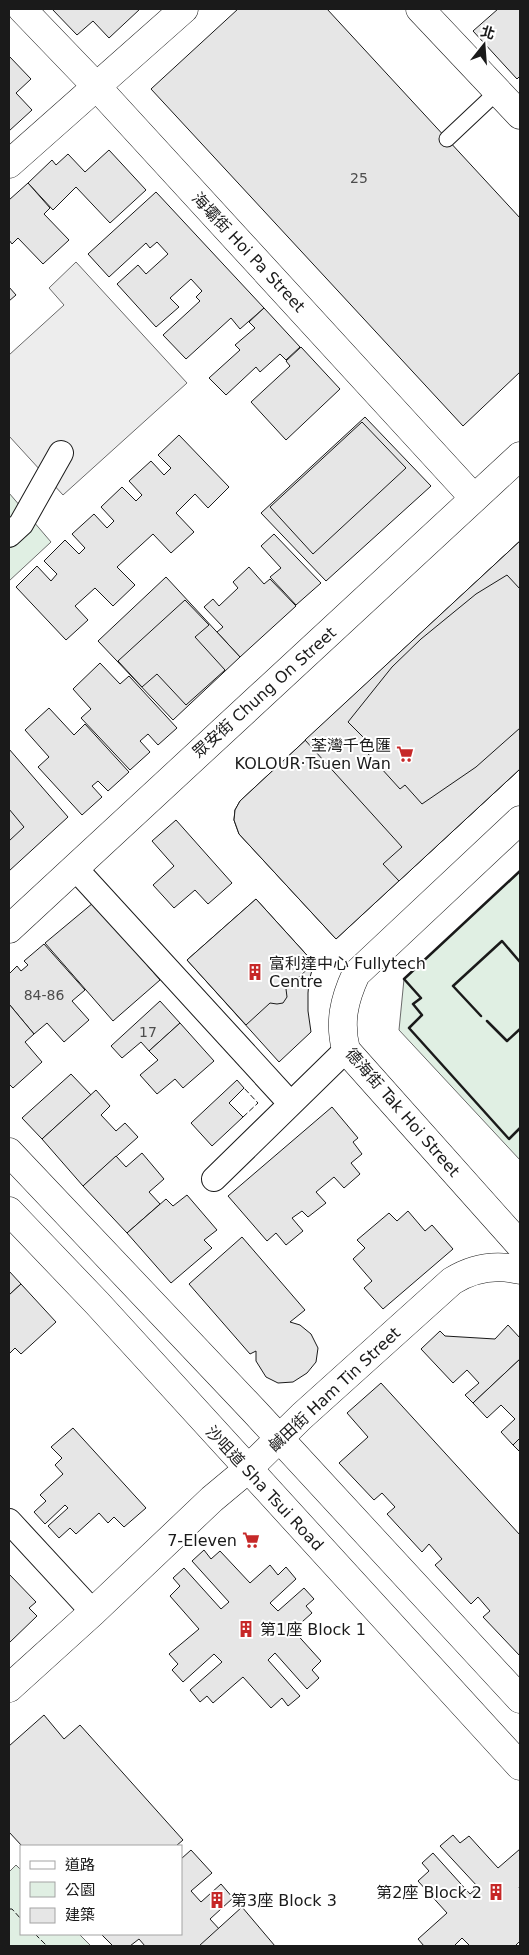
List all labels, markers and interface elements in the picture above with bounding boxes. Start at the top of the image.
north arrow [459,20,509,70]
text: 北 [479,23,497,42]
house number: 25 [350,170,368,186]
street label: 海壩街 Hoi Pa Street [188,188,309,316]
street label: 眾安街 Chung On Street [189,623,340,762]
place label: 荃灣千色匯 KOLOUR‧Tsuen Wan [235,736,391,773]
supermarket icon: 荃灣千色匯 KOLOUR‧Tsuen Wan [395,744,415,764]
place label: 富利達中心 Fullytech Centre [269,954,426,991]
building icon: 富利達中心 Fullytech Centre [245,962,265,982]
house number: 84-86 [24,987,64,1003]
house number: 17 [139,1024,157,1040]
street label: 德海街 Tak Hoi Street [342,1044,464,1181]
street label: 鹹田街 Ham Tin Street [265,1323,404,1455]
street label: 沙咀道 Sha Tsui Road [202,1422,327,1555]
supermarket icon: 7-Eleven [241,1530,261,1550]
place label: 7-Eleven [167,1531,237,1550]
building icon: 第1座 Block 1 [236,1619,256,1639]
place label: 第1座 Block 1 [260,1620,366,1639]
legend [20,1845,182,1935]
text: 道路 [65,1856,95,1874]
text: 公園 [65,1881,95,1899]
building icon: 第2座 Block 2 [486,1882,506,1902]
place label: 第2座 Block 2 [376,1883,482,1902]
building icon: 第3座 Block 3 [207,1890,227,1910]
place label: 第3座 Block 3 [231,1891,337,1910]
text: 建築 [65,1906,95,1924]

